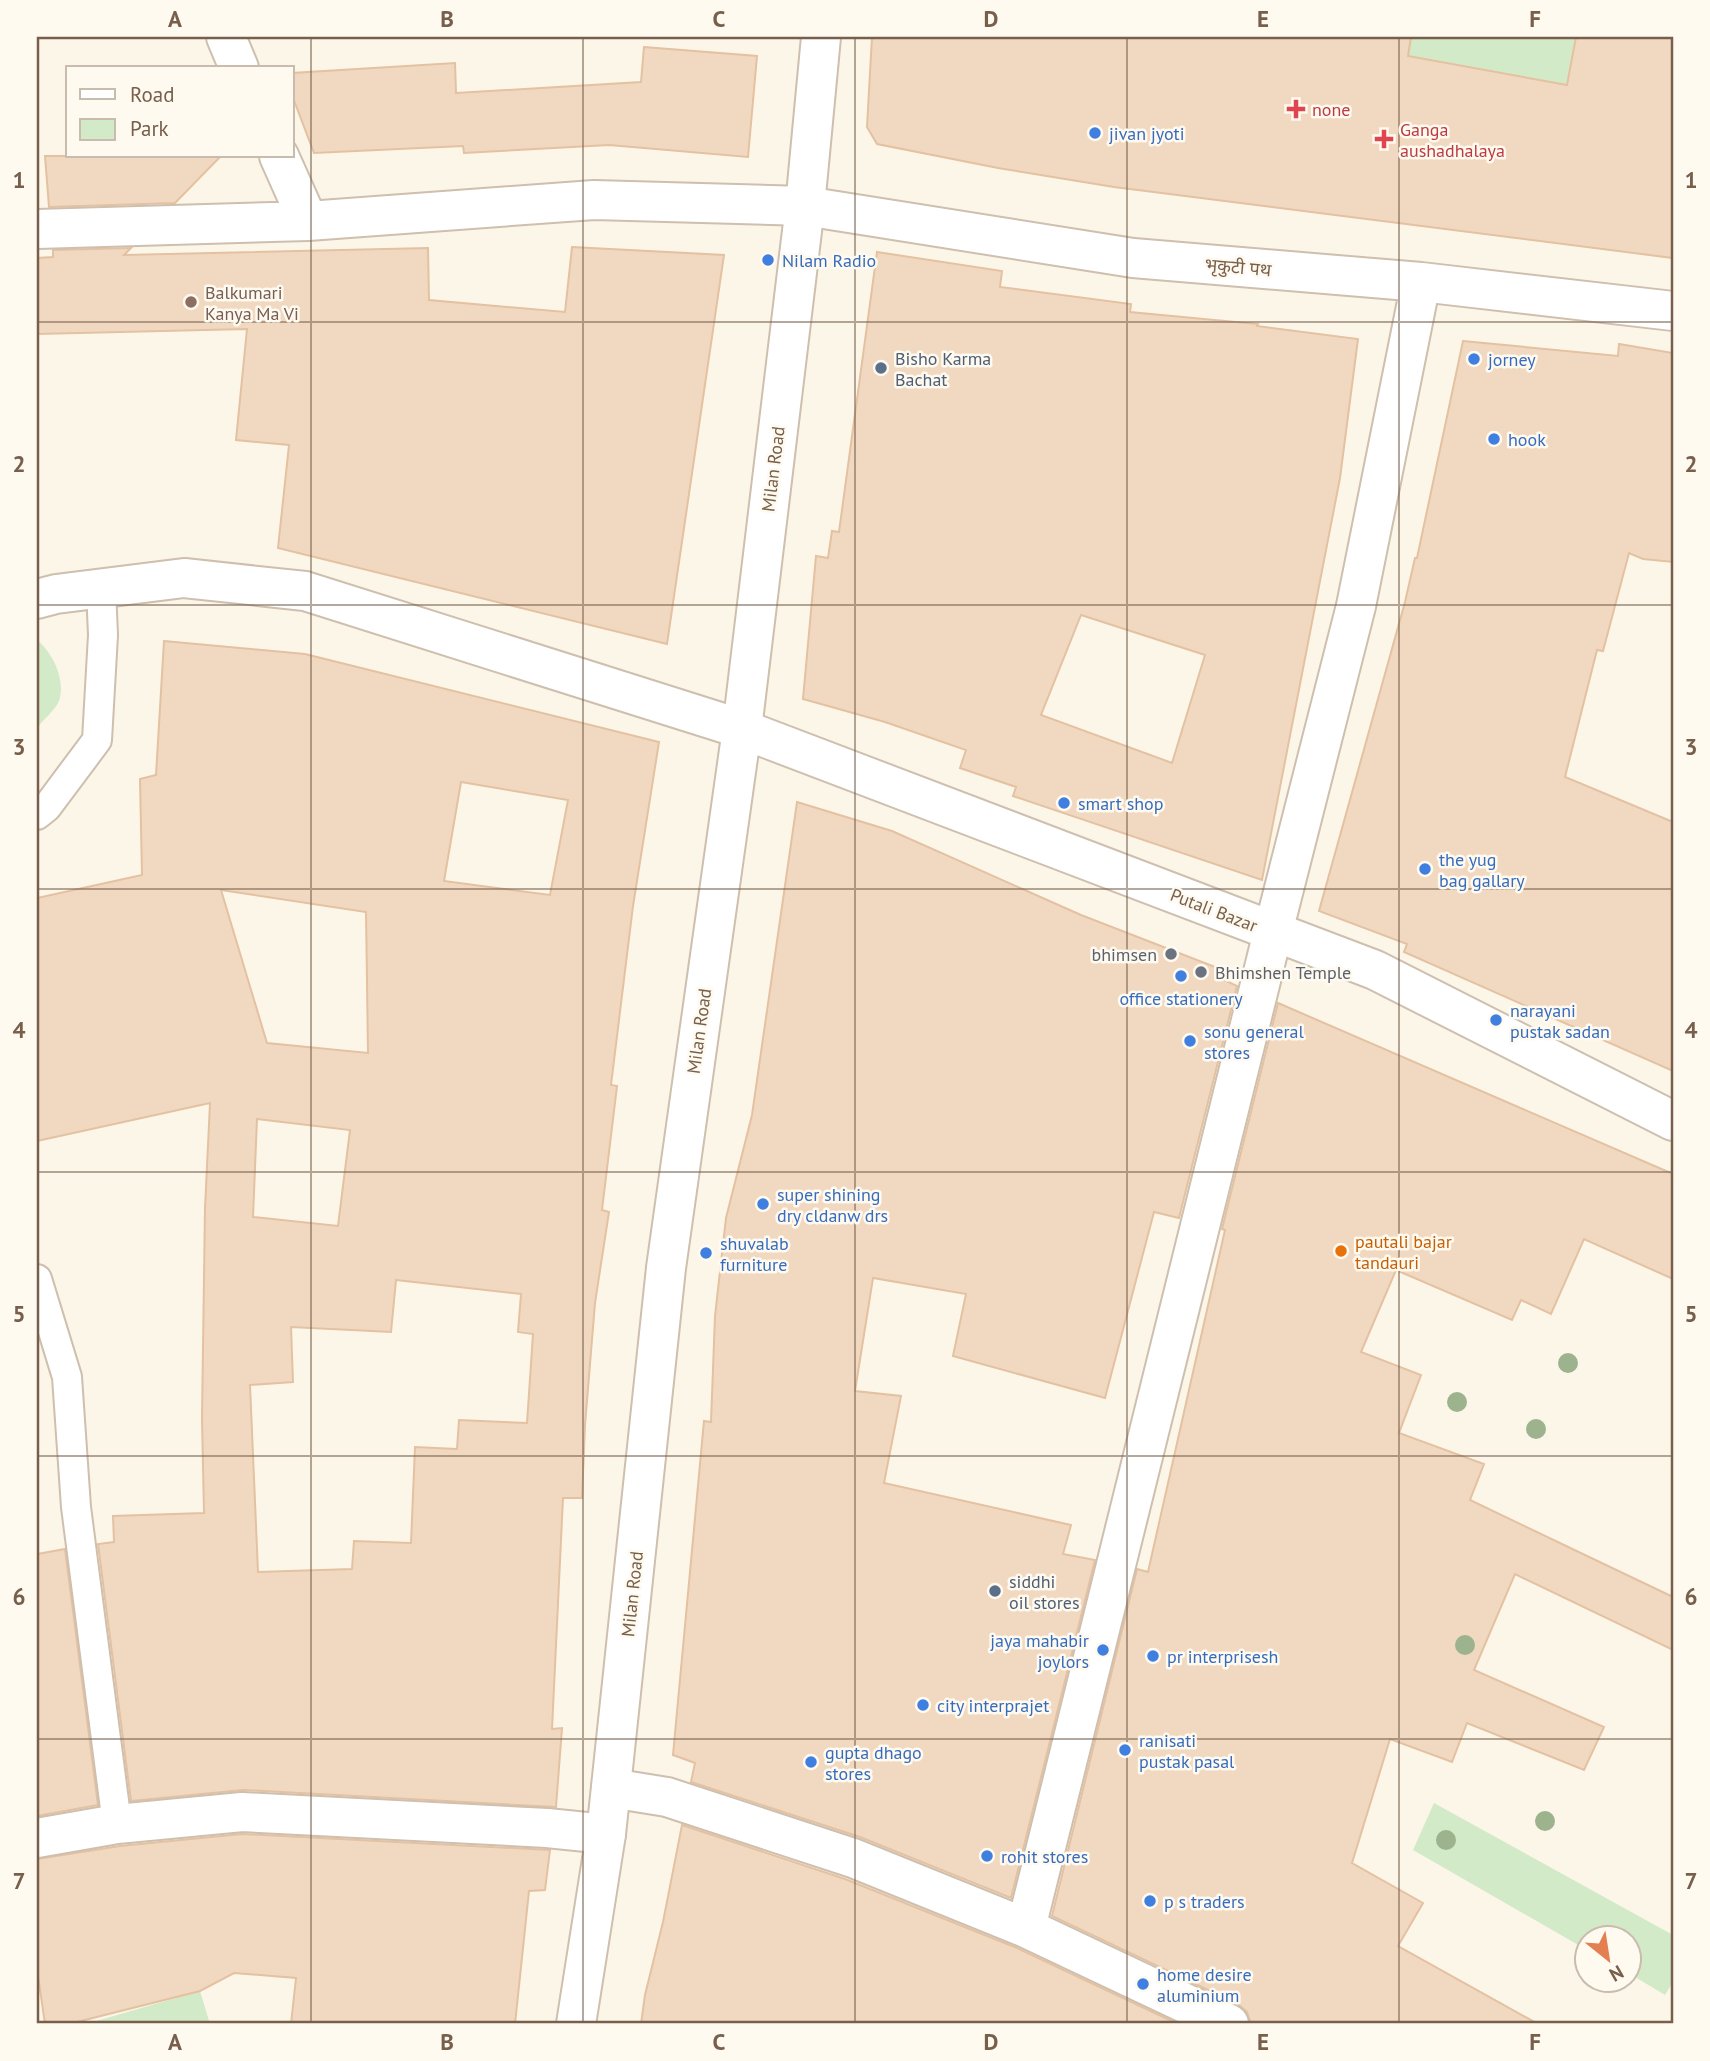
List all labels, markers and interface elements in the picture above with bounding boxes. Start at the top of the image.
text: A [168,4,182,33]
text: B [440,4,454,33]
text: C [713,4,726,33]
text: D [984,4,998,33]
text: E [1257,4,1269,33]
text: F [1529,4,1541,33]
legend [66,66,294,158]
text: Road [130,81,174,108]
place label: none [1312,98,1350,121]
marker: none [1286,99,1306,119]
text: Park [130,115,169,142]
place label: Ganga aushadhalaya [1400,118,1505,162]
place label: jivan jyoti [1109,122,1184,145]
marker: jivan jyoti [1087,125,1103,141]
marker: Ganga aushadhalaya [1374,129,1394,149]
text: 1 [12,165,26,194]
text: 1 [1684,165,1698,194]
place label: Nilam Radio [782,249,876,272]
marker: Nilam Radio [760,252,776,268]
street label: भृकुटी पथ [1204,253,1273,282]
place label: Balkumari Kanya Ma Vi [205,281,299,325]
marker: Balkumari Kanya Ma Vi [183,294,199,310]
place label: Bisho Karma Bachat [895,347,991,391]
place label: jorney [1488,348,1536,371]
marker: jorney [1466,351,1482,367]
marker: Bisho Karma Bachat [873,360,889,376]
street label: Milan Road [756,425,790,513]
place label: hook [1508,428,1546,451]
marker: hook [1486,431,1502,447]
text: 2 [12,449,26,478]
text: 2 [1684,449,1698,478]
text: 3 [12,732,26,761]
text: 3 [1684,732,1698,761]
place label: smart shop [1078,792,1164,815]
marker: smart shop [1056,795,1072,811]
place label: the yug bag gallary [1439,848,1525,892]
marker: the yug bag gallary [1417,861,1433,877]
street label: Putali Bazar [1167,883,1261,937]
place label: bhimsen [1091,943,1157,966]
marker: bhimsen [1163,946,1179,962]
place label: Bhimshen Temple [1215,961,1351,984]
marker: Bhimshen Temple [1193,964,1209,980]
marker: office stationery [1173,968,1189,984]
street label: Milan Road [682,987,716,1075]
place label: office stationery [1119,987,1243,1010]
place label: narayani pustak sadan [1510,999,1610,1043]
marker: narayani pustak sadan [1488,1012,1504,1028]
text: 4 [12,1015,26,1044]
text: 4 [1684,1015,1698,1044]
place label: sonu general stores [1204,1020,1304,1064]
marker: sonu general stores [1182,1033,1198,1049]
place label: super shining dry cldanw drs [777,1183,888,1227]
marker: super shining dry cldanw drs [755,1196,771,1212]
place label: pautali bajar tandauri [1355,1230,1452,1274]
place label: shuvalab furniture [720,1232,789,1276]
marker: pautali bajar tandauri [1333,1243,1349,1259]
marker: shuvalab furniture [698,1245,714,1261]
text: 5 [12,1299,26,1328]
text: 5 [1684,1299,1698,1328]
street label: Milan Road [616,1550,648,1638]
place label: siddhi oil stores [1009,1570,1080,1614]
text: 6 [12,1582,26,1611]
text: 6 [1684,1582,1698,1611]
marker: siddhi oil stores [987,1583,1003,1599]
place label: jaya mahabir joylors [990,1629,1089,1673]
marker: jaya mahabir joylors [1095,1642,1111,1658]
place label: pr interprisesh [1167,1645,1278,1668]
marker: pr interprisesh [1145,1648,1161,1664]
place label: city interprajet [937,1694,1049,1717]
marker: city interprajet [915,1697,931,1713]
place label: ranisati pustak pasal [1139,1729,1235,1773]
place label: gupta dhago stores [825,1741,922,1785]
marker: ranisati pustak pasal [1117,1742,1133,1758]
marker: gupta dhago stores [803,1754,819,1770]
place label: rohit stores [1001,1845,1088,1868]
marker: rohit stores [979,1848,995,1864]
text: 7 [12,1866,26,1895]
text: 7 [1684,1866,1698,1895]
place label: p s traders [1164,1890,1245,1913]
marker: p s traders [1142,1893,1158,1909]
north arrow [1574,1924,1644,1994]
text: N [1605,1960,1628,1987]
place label: home desire aluminium [1157,1963,1252,2007]
marker: home desire aluminium [1135,1976,1151,1992]
text: A [168,2027,182,2056]
text: B [440,2027,454,2056]
text: C [713,2027,726,2056]
text: D [984,2027,998,2056]
text: E [1257,2027,1269,2056]
text: F [1529,2027,1541,2056]

